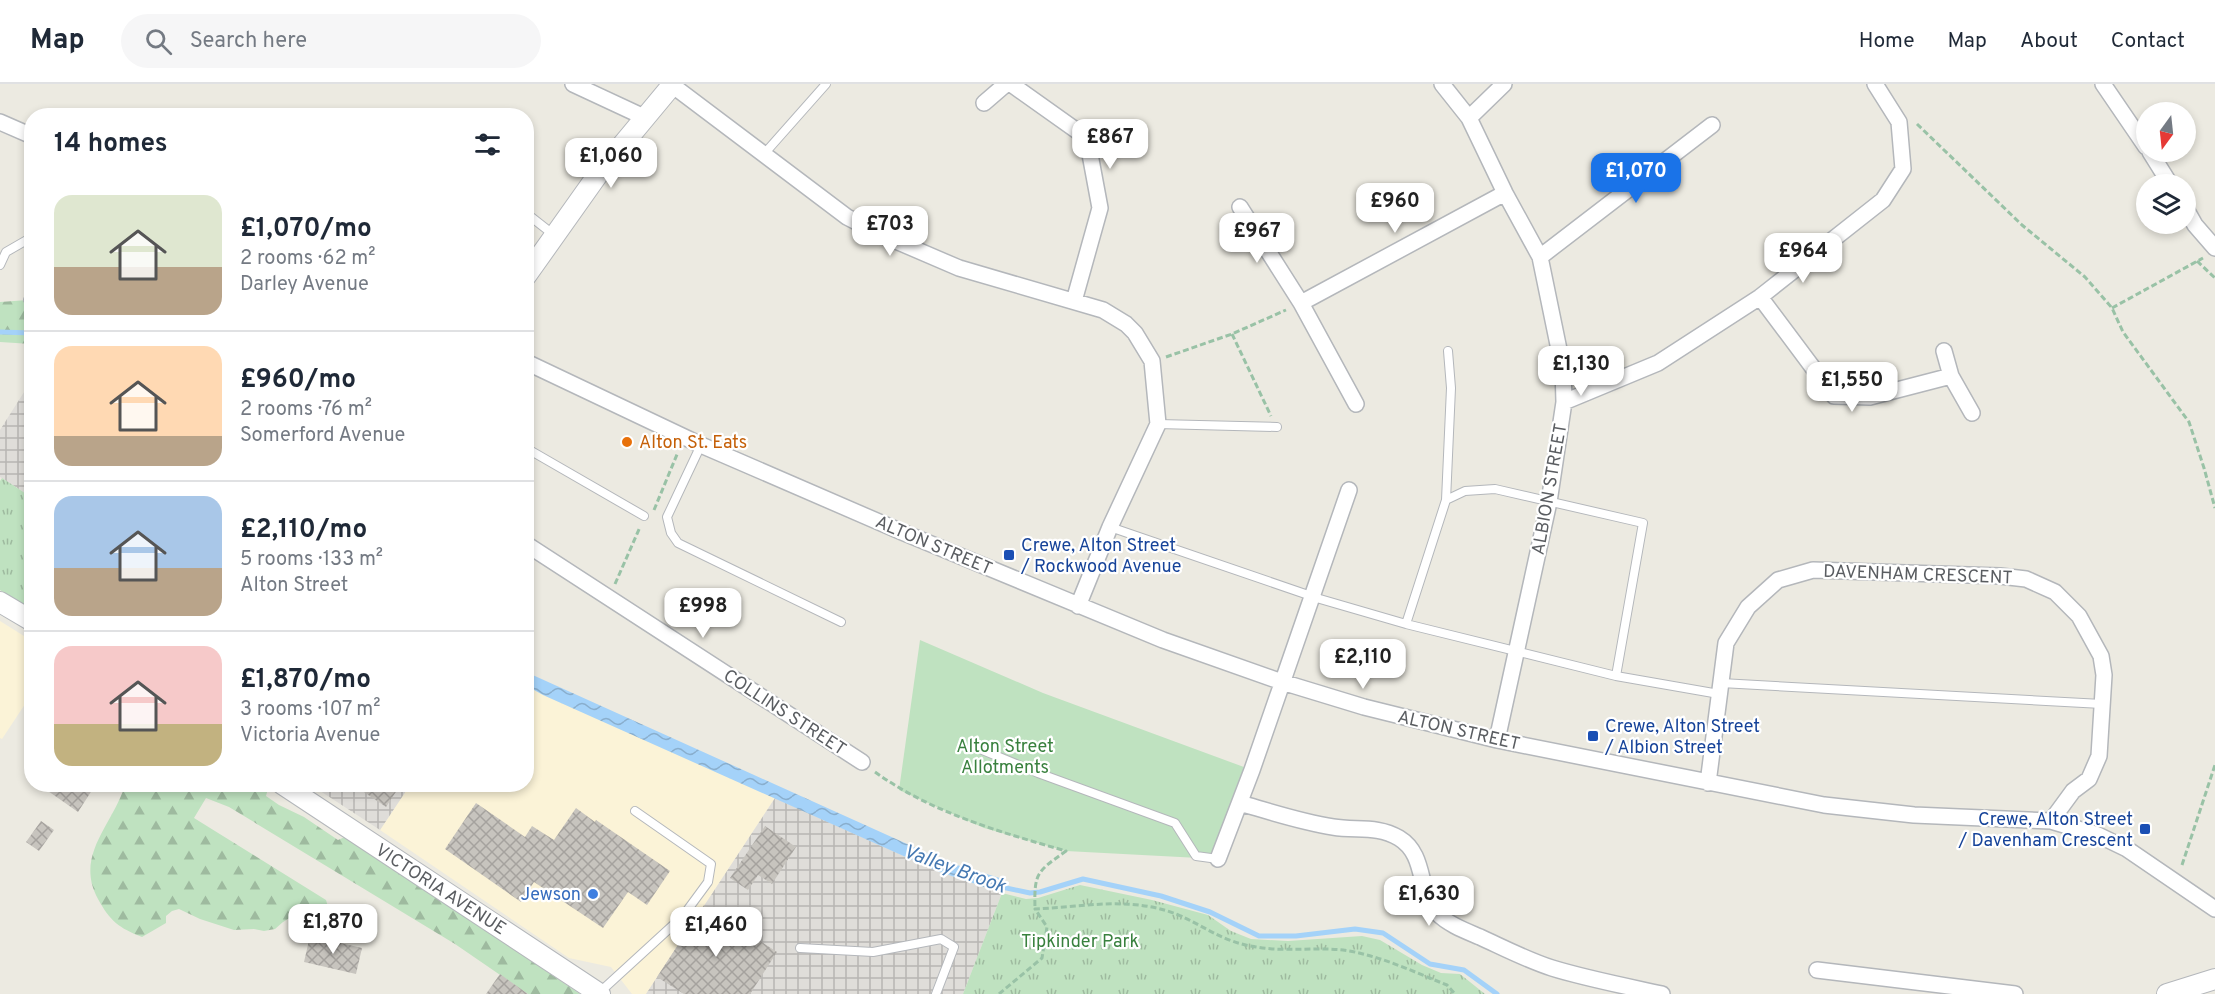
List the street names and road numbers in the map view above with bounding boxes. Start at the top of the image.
street label: ALBION STREET [1528,422,1573,557]
street label: ALTON STREET [871,511,995,581]
street label: DAVENHAM CRESCENT [1823,561,2013,590]
street label: COLLINS STREET [718,665,850,762]
street label: ALTON STREET [1395,706,1522,757]
street label: VICTORIA AVENUE [370,839,510,941]

